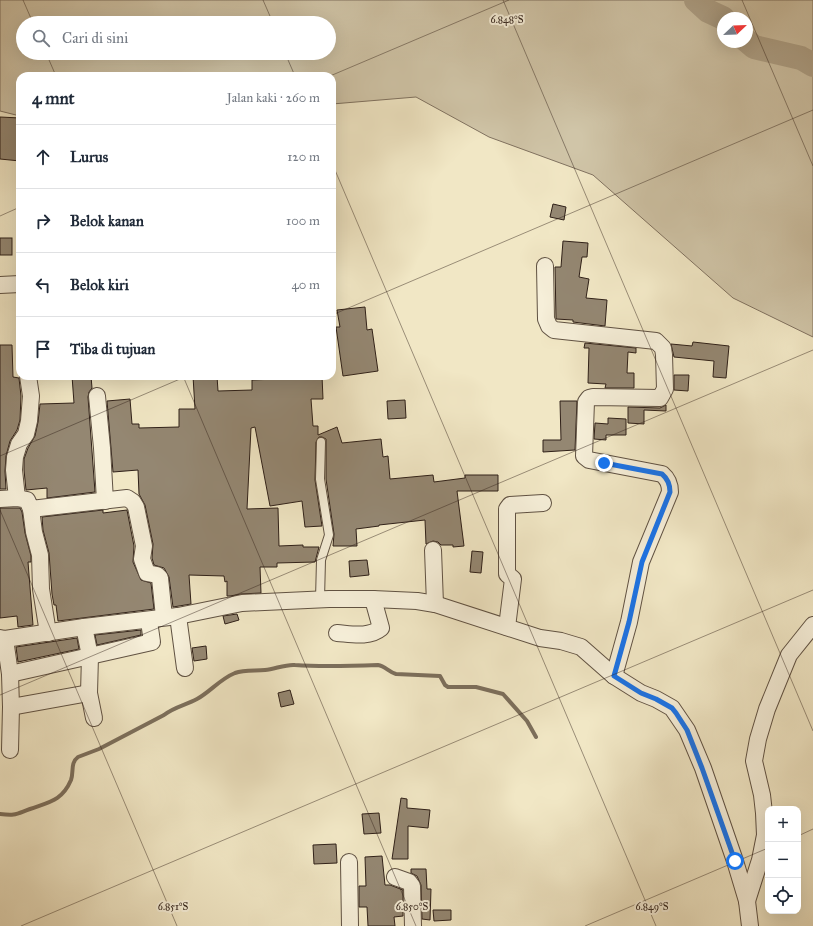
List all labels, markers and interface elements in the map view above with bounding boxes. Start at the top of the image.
north arrow [717,12,753,48]
text: 6.848°S [491,14,524,26]
search box [16,16,336,60]
icon: search [30,27,52,49]
text: Cari di sini [62,29,128,47]
text: 4 mnt [32,88,75,109]
text: Jalan kaki · 260 m [227,90,320,106]
icon: ahead [32,146,54,168]
text: Lurus [70,148,108,166]
text: 120 m [287,149,320,165]
icon: right [32,210,54,232]
text: Belok kanan [70,212,144,230]
text: 100 m [286,213,320,229]
icon: left [32,274,54,296]
text: Belok kiri [70,276,129,294]
text: 40 m [291,277,320,293]
icon: arrive [32,338,54,360]
text: Tiba di tujuan [70,340,155,358]
route end [595,454,613,472]
map controls [765,806,801,914]
button: + [765,806,801,842]
button: − [765,842,801,878]
route start [726,852,744,870]
button: locate [765,878,801,914]
text: 6.851°S [158,901,188,913]
text: 6.850°S [396,901,428,913]
text: 6.849°S [636,901,669,913]

